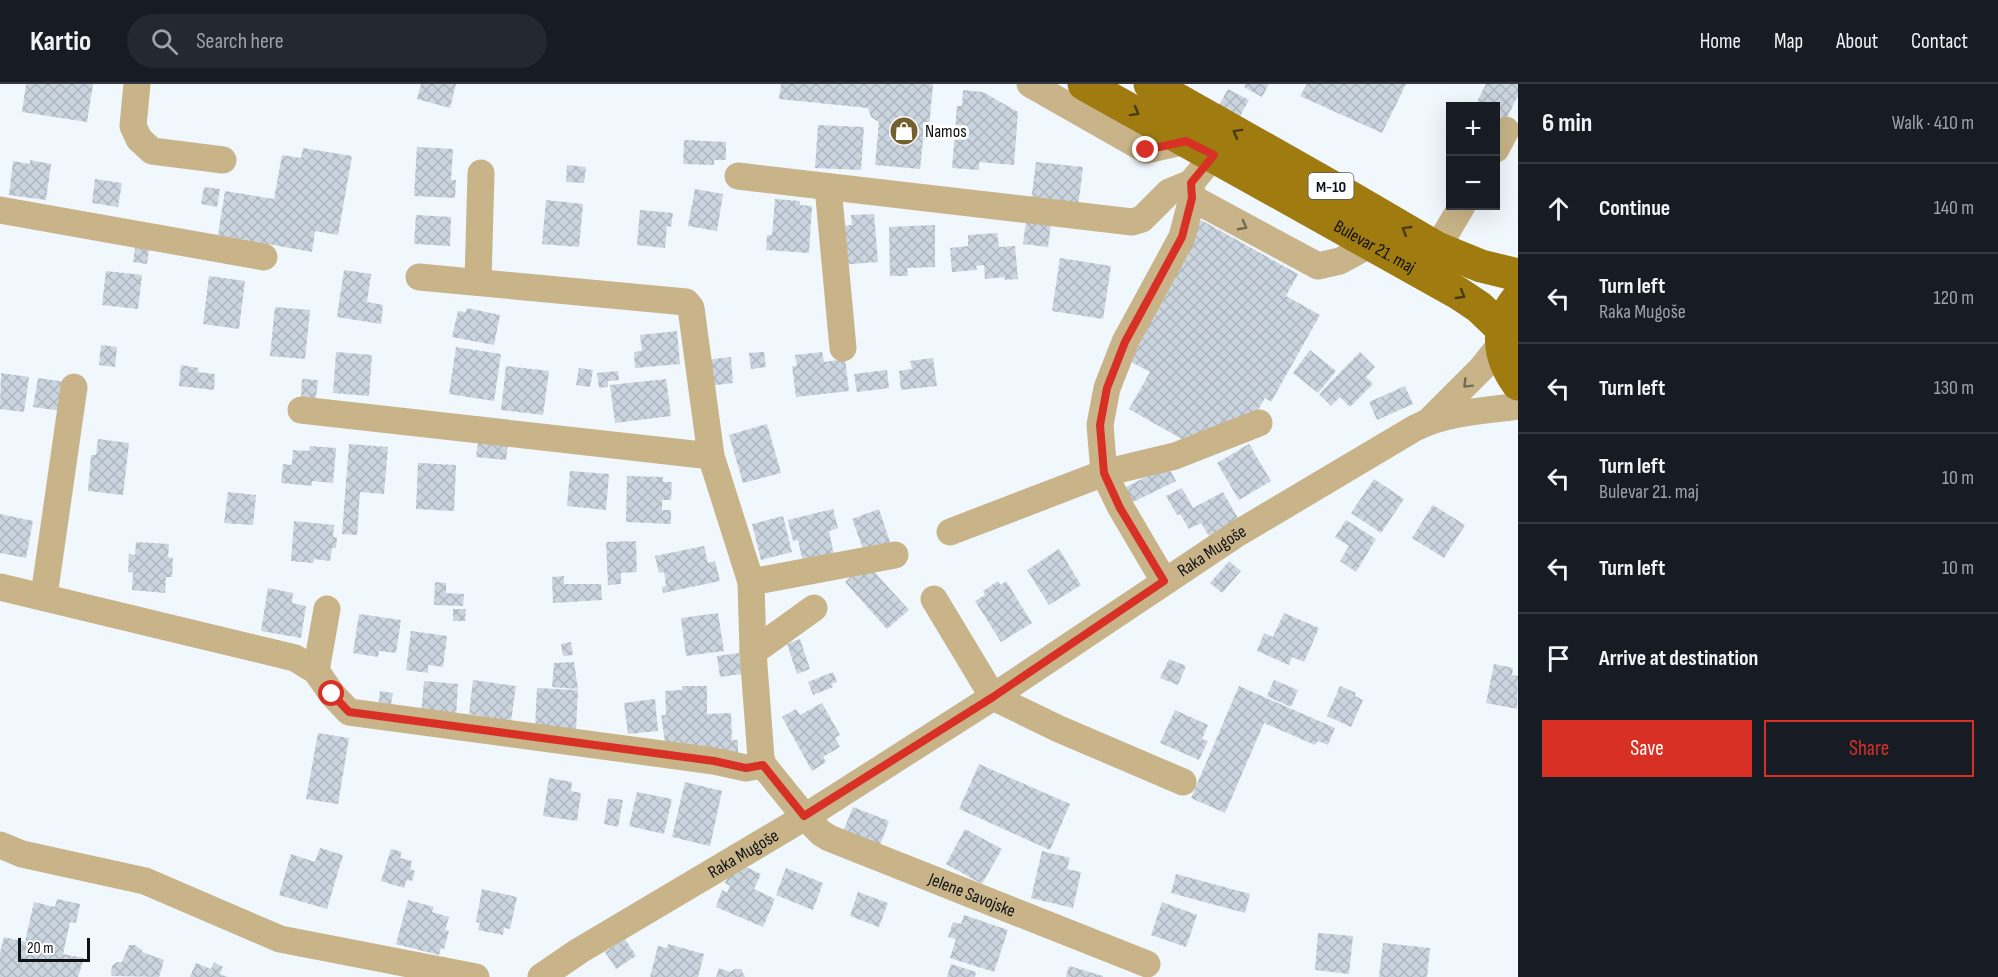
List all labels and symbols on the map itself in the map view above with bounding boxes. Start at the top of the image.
one-way arrow [1129,105,1139,117]
shop icon: Namos [888,115,920,147]
place label: Namos [925,121,967,142]
one-way arrow [1233,129,1243,140]
route end [1132,136,1158,162]
road number: M-10 [1308,173,1354,199]
street label: Bulevar 21. maj [1330,216,1419,278]
one-way arrow [1237,219,1248,230]
one-way arrow [1402,226,1412,237]
one-way arrow [1455,288,1465,300]
one-way arrow [1463,376,1474,387]
street label: Raka Mugoše [1174,521,1250,582]
route start [318,680,344,706]
street label: Raka Mugoše [704,825,783,883]
street label: Jelene Savojske [924,868,1018,922]
scale bar [18,935,90,962]

